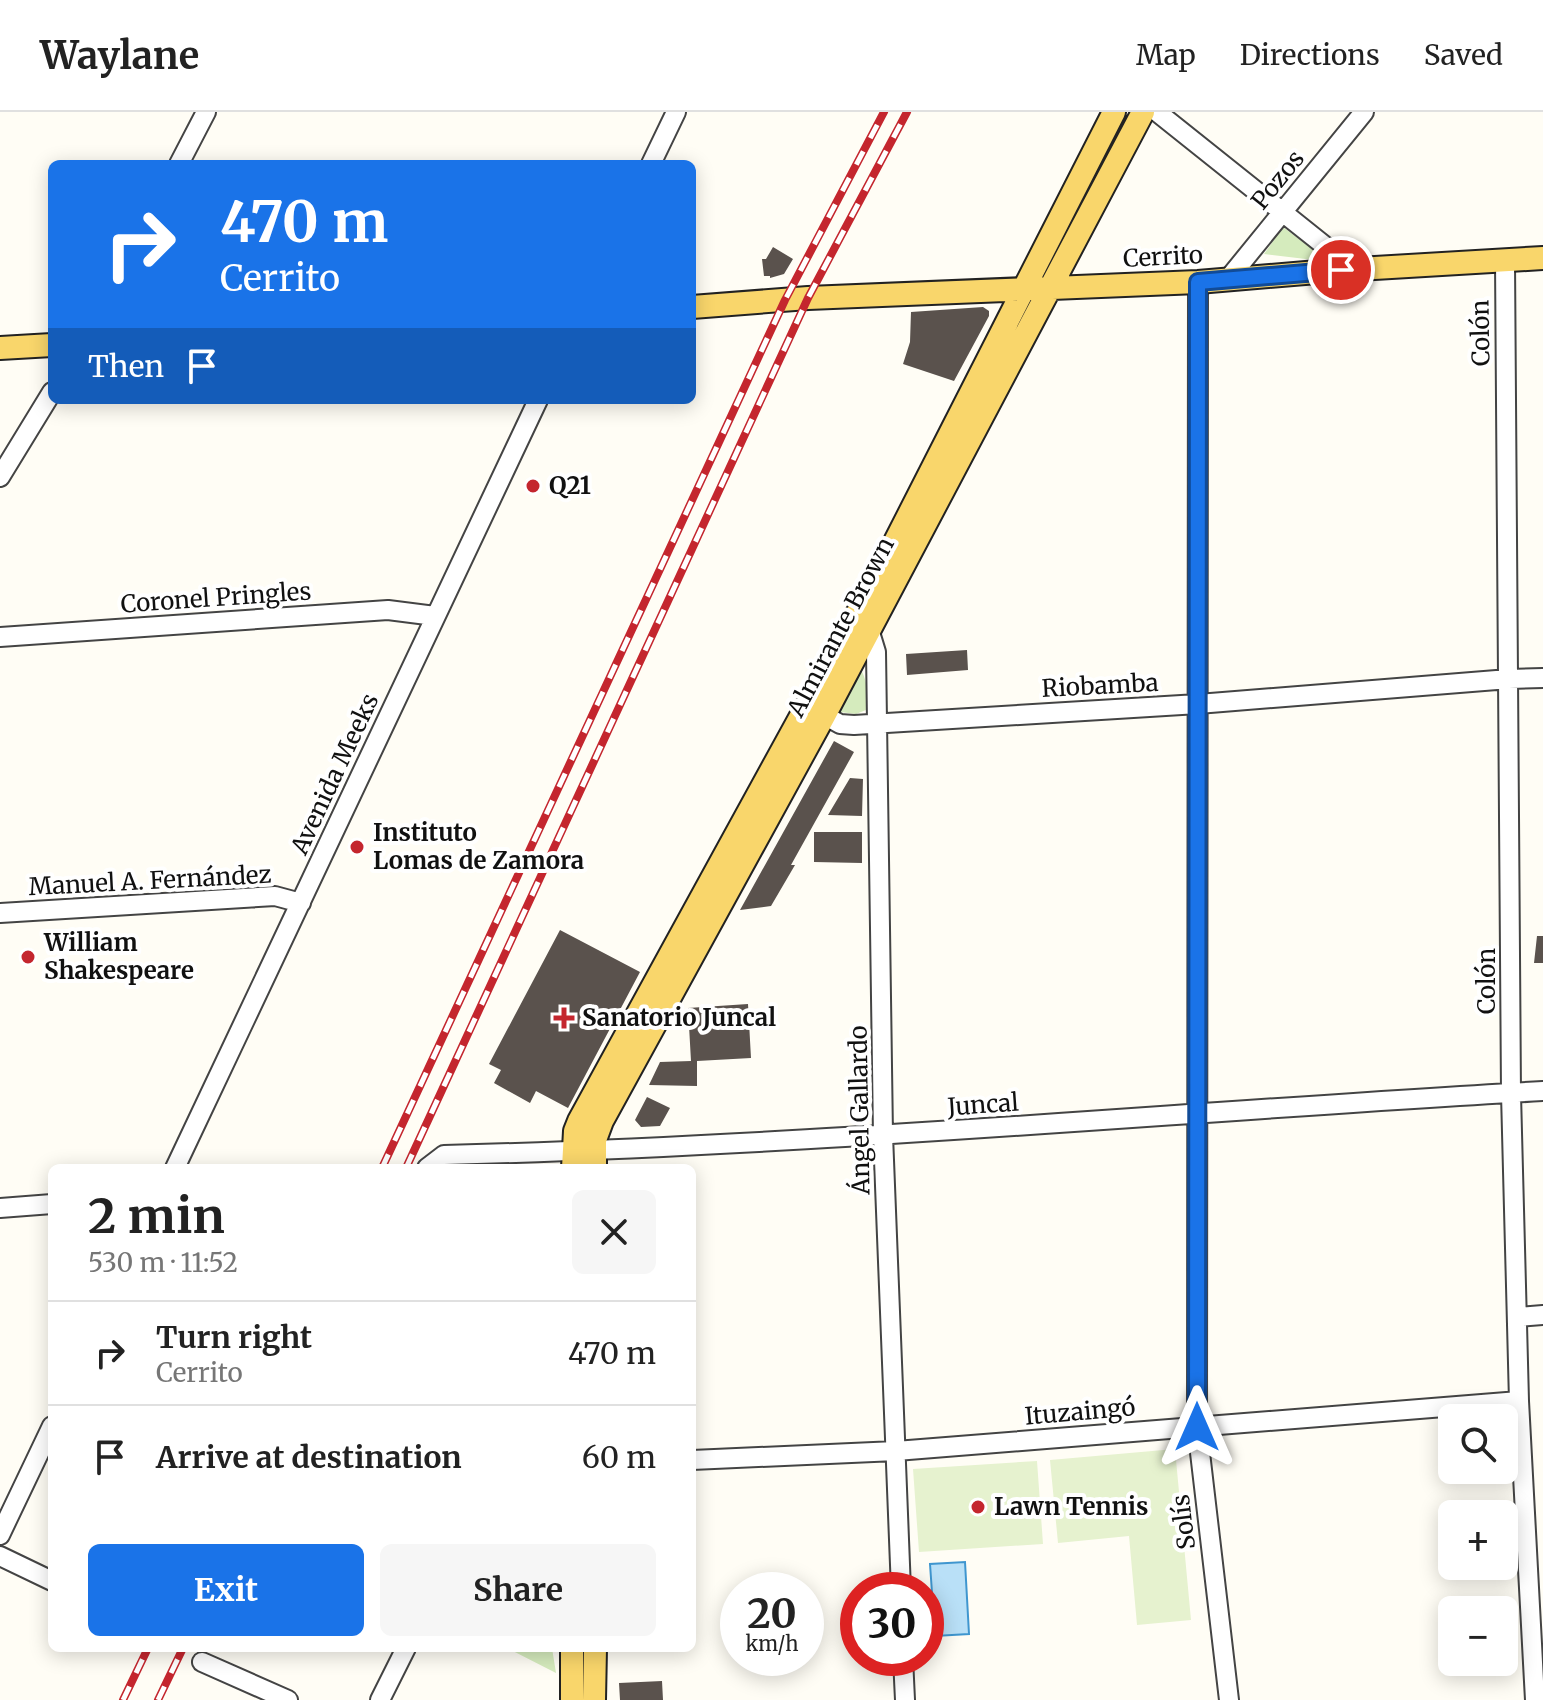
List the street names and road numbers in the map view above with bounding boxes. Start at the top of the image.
street label: Pozos [1244,144,1311,216]
street label: Cerrito [1122,239,1204,274]
street label: Colón [1464,299,1497,367]
street label: Almirante Brown [780,532,901,723]
street label: Coronel Pringles [120,575,312,620]
street label: Riobamba [1041,667,1159,704]
street label: Avenida Meeks [283,688,385,860]
street label: Manuel A. Fernández [28,859,272,902]
street label: Colón [1471,948,1502,1014]
street label: Ángel Gallardo [843,1025,876,1196]
street label: Juncal [945,1087,1020,1123]
street label: Ituzaingó [1023,1391,1136,1432]
street label: Solís [1165,1493,1202,1551]

